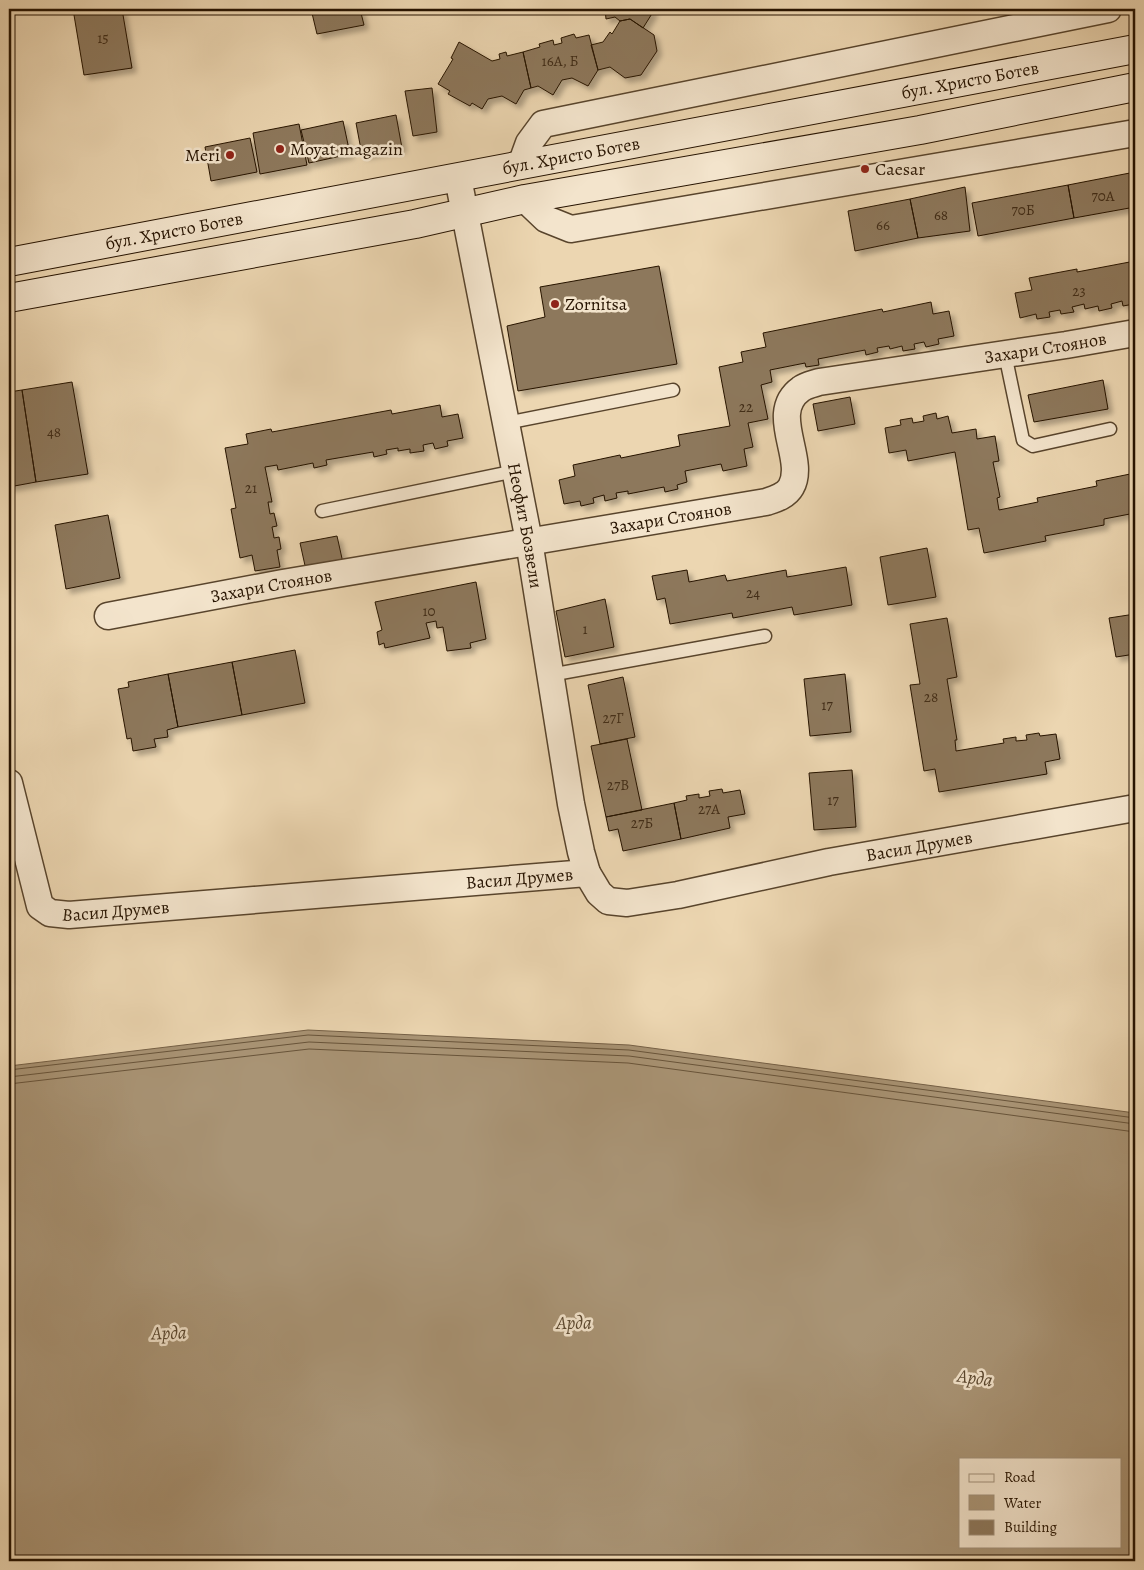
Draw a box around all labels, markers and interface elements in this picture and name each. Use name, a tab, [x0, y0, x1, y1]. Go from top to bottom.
house number: 15	[97, 28, 109, 48]
house number: 16А, Б	[542, 51, 578, 71]
street label: бул. Христо Ботев	[899, 55, 1041, 105]
street label: бул. Христо Ботев	[500, 131, 642, 180]
place label: Moyat magazin	[290, 137, 403, 161]
place label: Meri	[185, 143, 220, 167]
marker: Moyat magazin	[274, 143, 286, 155]
marker: Meri	[224, 149, 236, 161]
place label: Caesar	[875, 157, 925, 181]
marker: Caesar	[859, 163, 871, 175]
house number: 70А	[1091, 186, 1115, 206]
house number: 70Б	[1011, 200, 1035, 220]
house number: 68	[934, 205, 948, 225]
street label: бул. Христо Ботев	[103, 206, 245, 256]
house number: 66	[876, 215, 890, 235]
house number: 23	[1072, 281, 1086, 301]
place label: Zornitsa	[565, 292, 628, 316]
marker: Zornitsa	[549, 298, 561, 310]
street label: Захари Стоянов	[983, 326, 1108, 369]
house number: 22	[739, 397, 753, 417]
house number: 48	[47, 422, 61, 442]
street label: Неофит Бозвели	[502, 461, 548, 590]
house number: 21	[245, 478, 257, 498]
street label: Захари Стоянов	[608, 496, 733, 540]
street label: Захари Стоянов	[208, 563, 334, 608]
house number: 24	[746, 583, 760, 603]
house number: 10	[422, 601, 436, 621]
house number: 1	[582, 619, 588, 639]
house number: 28	[924, 687, 938, 707]
house number: 17	[821, 695, 833, 715]
house number: 27Г	[603, 708, 624, 728]
house number: 27В	[607, 775, 629, 795]
house number: 17	[827, 790, 839, 810]
house number: 27А	[698, 799, 720, 819]
house number: 27Б	[631, 813, 653, 833]
street label: Васил Друмев	[864, 825, 974, 867]
street label: Васил Друмев	[465, 862, 574, 895]
street label: Васил Друмев	[61, 895, 170, 927]
water label: Арда	[555, 1310, 592, 1336]
water label: Арда	[150, 1319, 187, 1347]
water label: Арда	[955, 1363, 995, 1393]
legend	[959, 1458, 1122, 1548]
text: Road	[1004, 1467, 1036, 1487]
text: Water	[1003, 1493, 1041, 1513]
text: Building	[1004, 1517, 1057, 1537]

